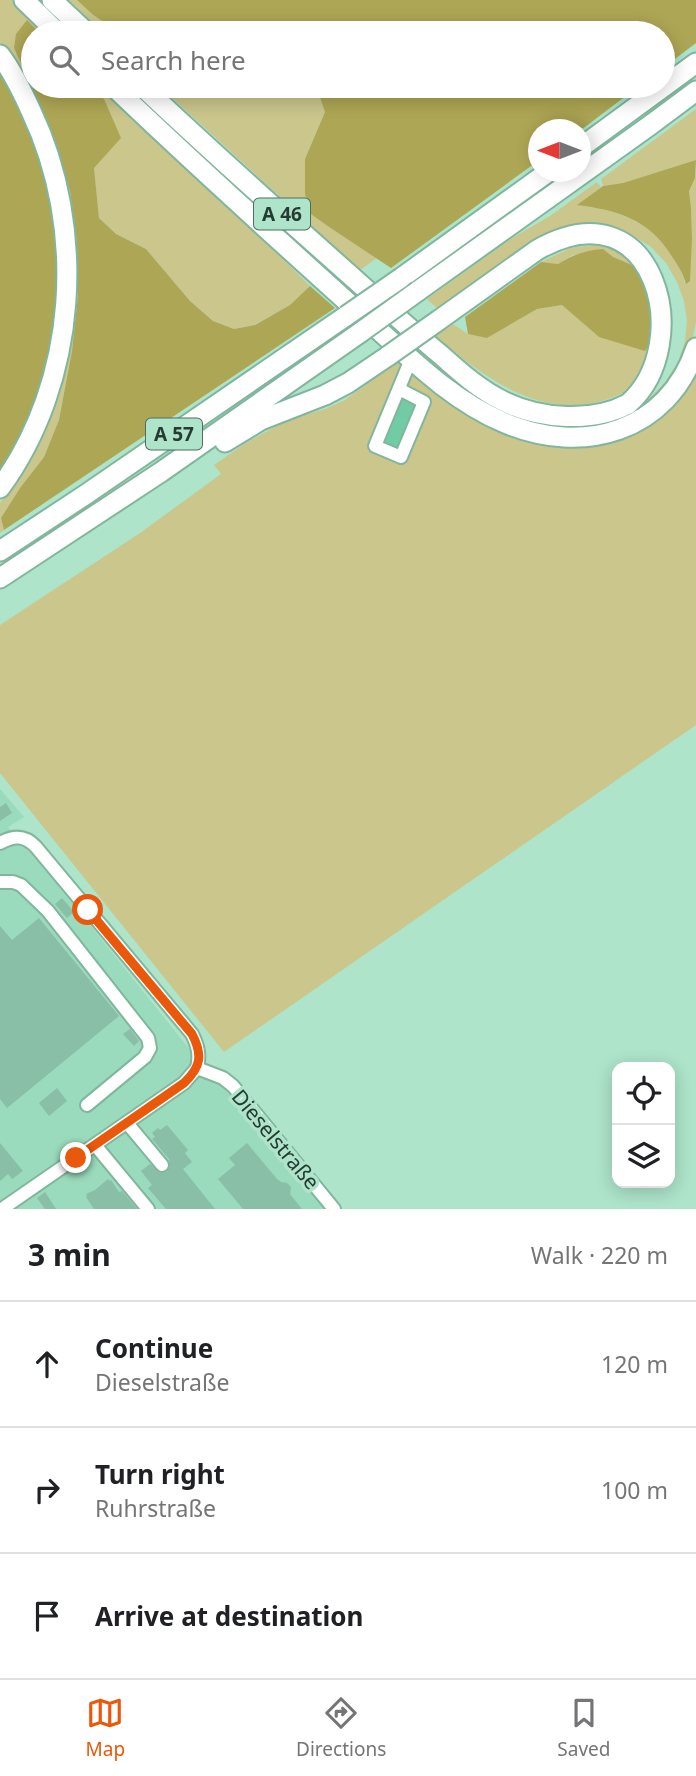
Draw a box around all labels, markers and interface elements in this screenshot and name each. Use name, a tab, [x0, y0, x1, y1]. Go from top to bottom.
search box	[21, 21, 675, 98]
icon: search	[45, 41, 83, 79]
text: Search here	[101, 42, 246, 78]
north arrow	[528, 119, 591, 182]
road number: A 46	[254, 198, 310, 230]
road number: A 57	[146, 418, 202, 449]
route start	[72, 894, 103, 925]
map controls	[612, 1062, 675, 1188]
button: locate	[612, 1062, 675, 1125]
street label: Dieselstraße	[226, 1083, 326, 1195]
button: layers	[612, 1125, 675, 1188]
route end	[60, 1142, 91, 1173]
text: 3 min	[28, 1234, 111, 1275]
text: Walk · 220 m	[531, 1239, 668, 1271]
text: Continue	[95, 1330, 213, 1366]
icon: ahead	[28, 1345, 66, 1383]
text: 120 m	[601, 1348, 668, 1380]
text: Dieselstraße	[95, 1366, 229, 1398]
text: Turn right	[95, 1456, 225, 1492]
icon: right	[28, 1471, 66, 1509]
text: 100 m	[601, 1474, 668, 1506]
text: Ruhrstraße	[95, 1492, 216, 1524]
icon: arrive	[28, 1597, 66, 1635]
text: Arrive at destination	[95, 1598, 364, 1634]
tab: Map	[86, 1694, 125, 1762]
tab: Directions	[296, 1694, 386, 1762]
tab: Saved	[557, 1694, 610, 1762]

